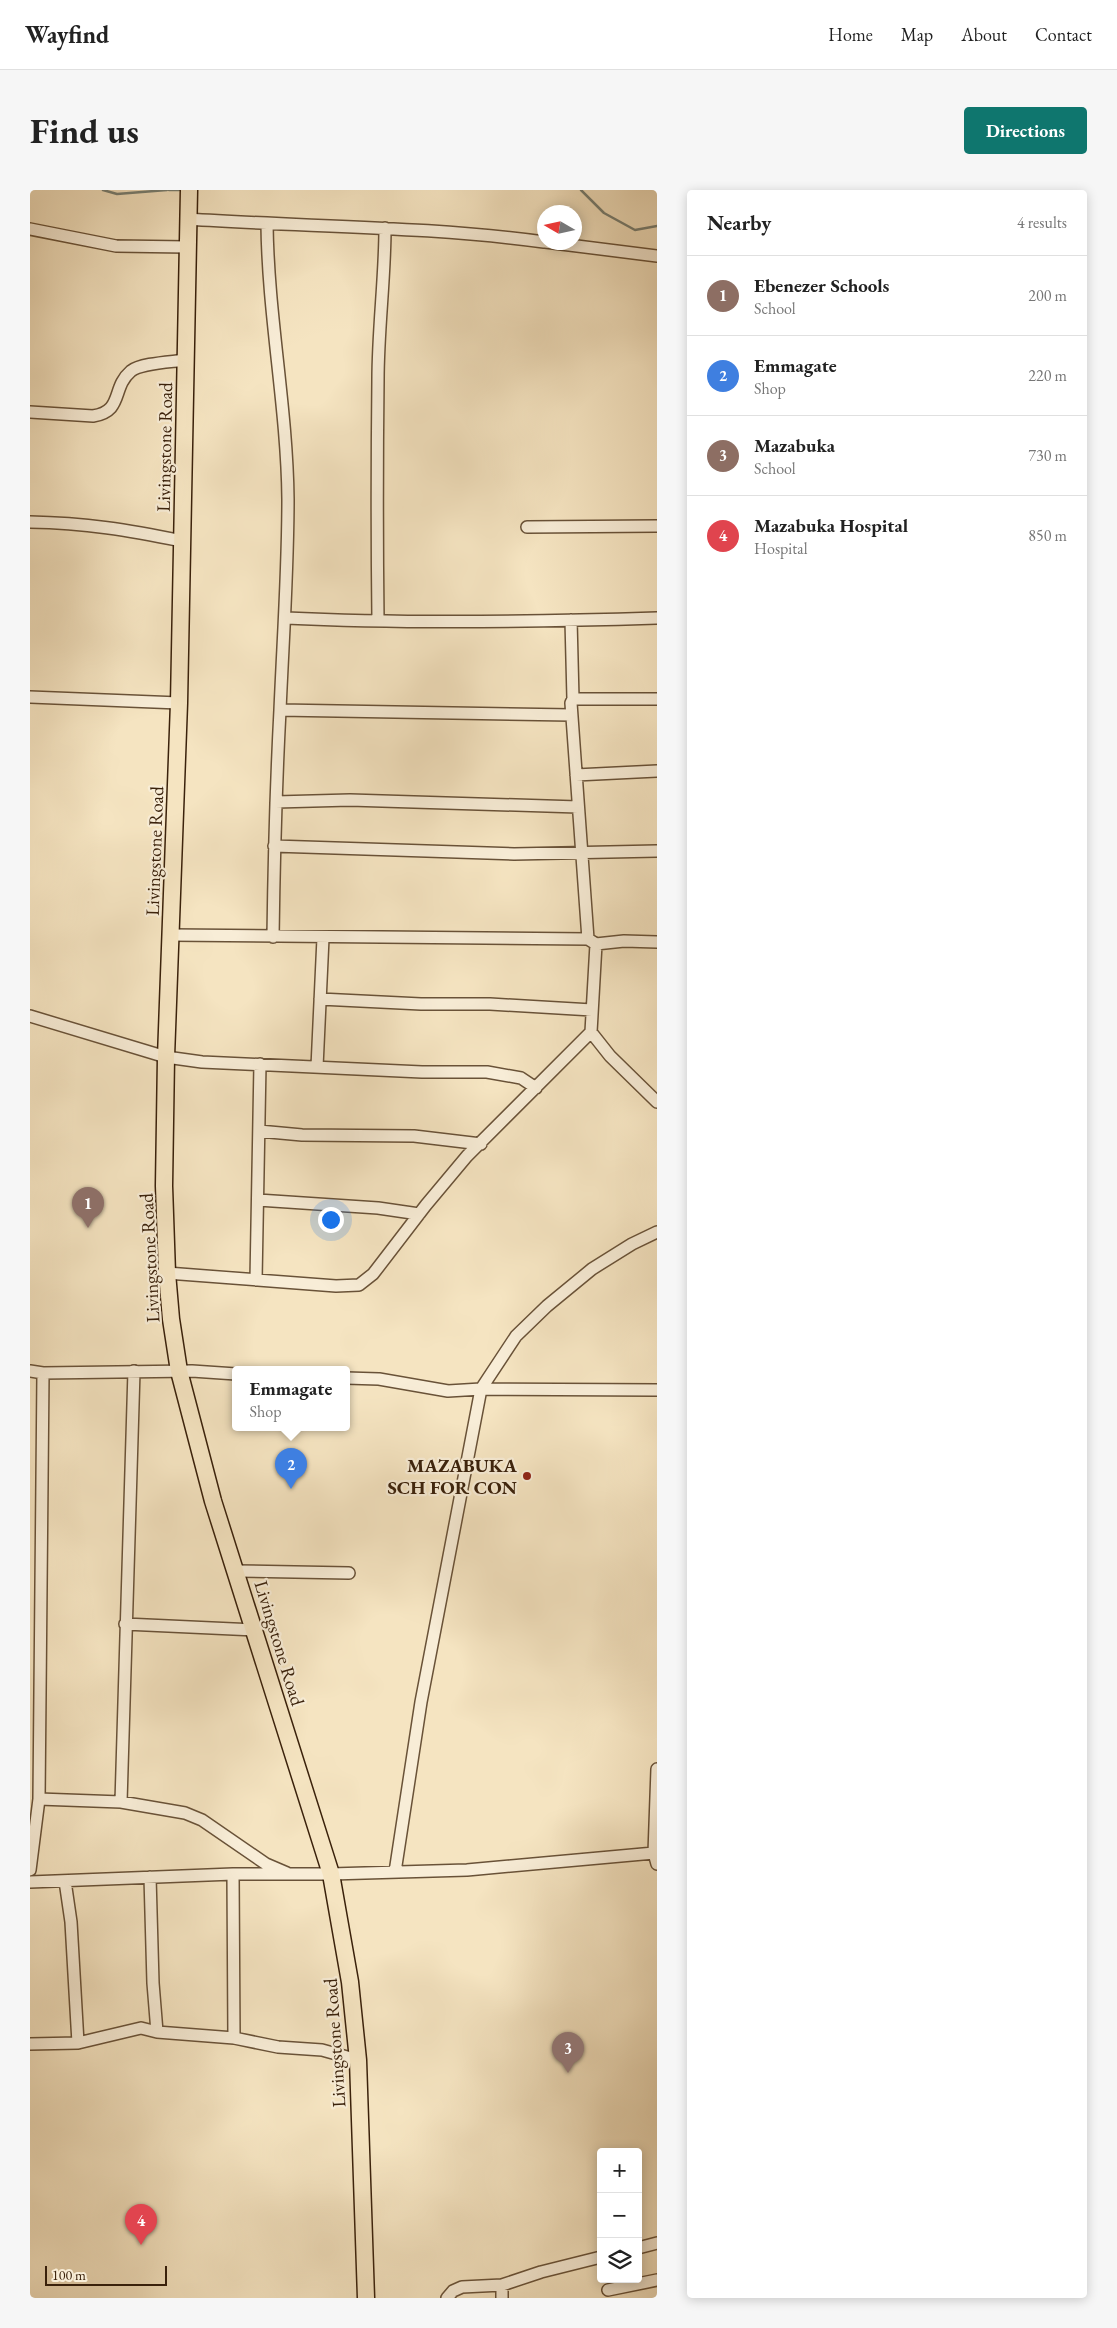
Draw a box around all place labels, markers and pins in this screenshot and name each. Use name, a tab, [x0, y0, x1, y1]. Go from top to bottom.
pin: 1	[72, 1187, 104, 1228]
pin: 2	[275, 1448, 307, 1489]
place label: MAZABUKA SCH FOR CON	[387, 1453, 518, 1500]
marker: MAZABUKA SCH FOR CON	[521, 1470, 533, 1482]
pin: 3	[552, 2032, 584, 2073]
pin: 4	[125, 2204, 157, 2245]

